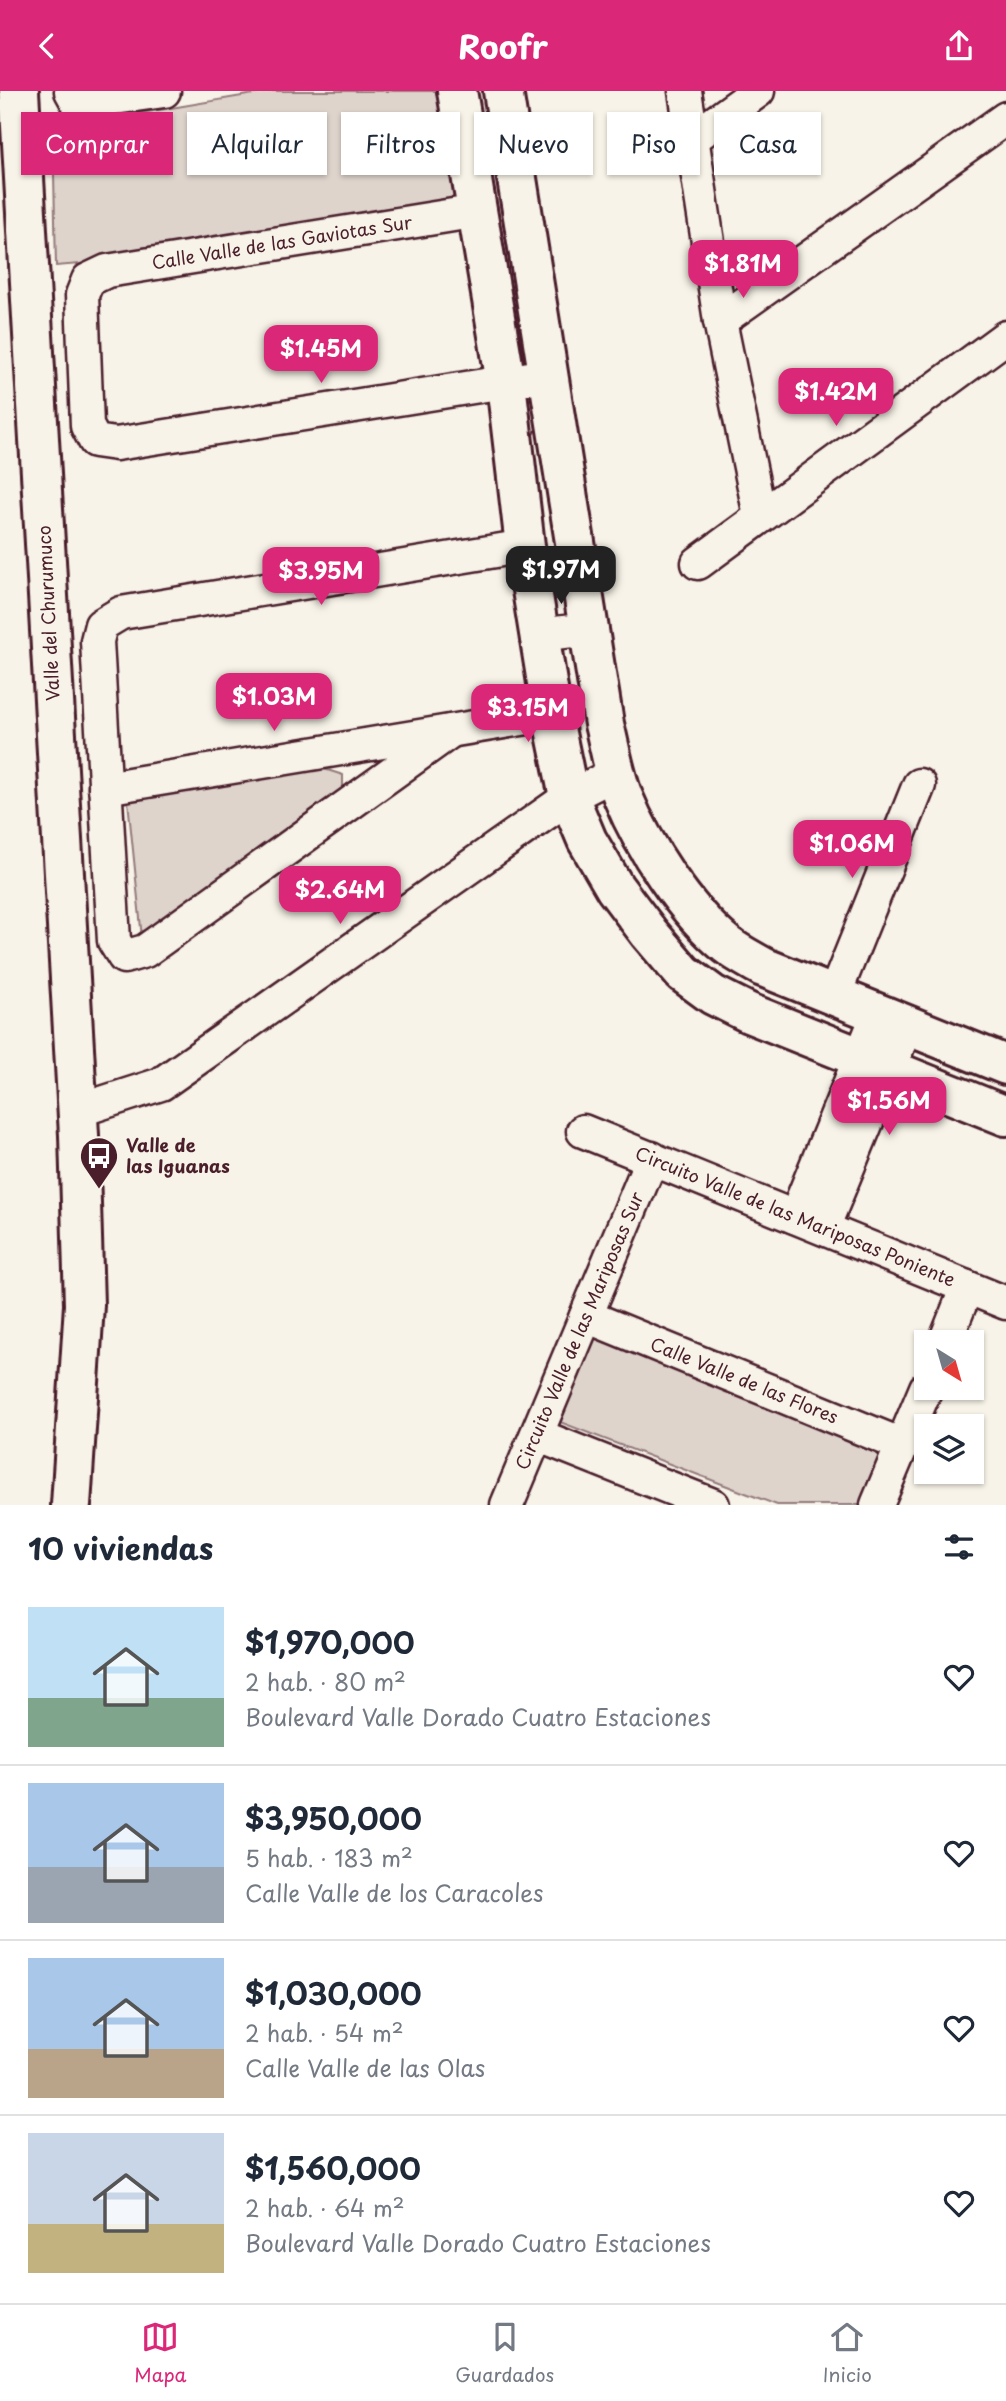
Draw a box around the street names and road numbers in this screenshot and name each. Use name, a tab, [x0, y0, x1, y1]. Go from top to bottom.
street label: Calle Valle de las Gaviotas Sur	[150, 208, 414, 275]
street label: Valle del Churumuco	[29, 525, 66, 701]
street label: Circuito Valle de las Mariposas Poniente	[631, 1139, 960, 1292]
street label: Circuito Valle de las Mariposas Sur	[508, 1187, 650, 1474]
street label: Calle Valle de las Flores	[647, 1330, 842, 1430]

